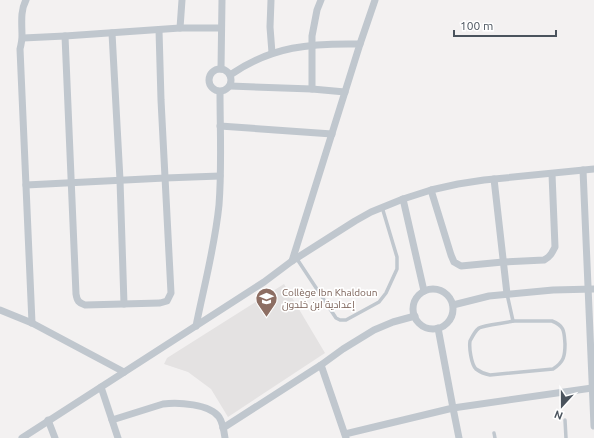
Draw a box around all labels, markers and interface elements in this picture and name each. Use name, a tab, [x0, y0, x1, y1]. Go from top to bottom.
scale bar	[454, 12, 556, 38]
text: 100 m	[460, 19, 493, 32]
school or university icon: Collège Ibn Khaldoun إعدادية ابن خلدون	[254, 285, 280, 318]
place label: Collège Ibn Khaldoun إعدادية ابن خلدون	[282, 287, 377, 311]
north arrow	[542, 386, 582, 426]
text: N	[552, 408, 564, 422]

